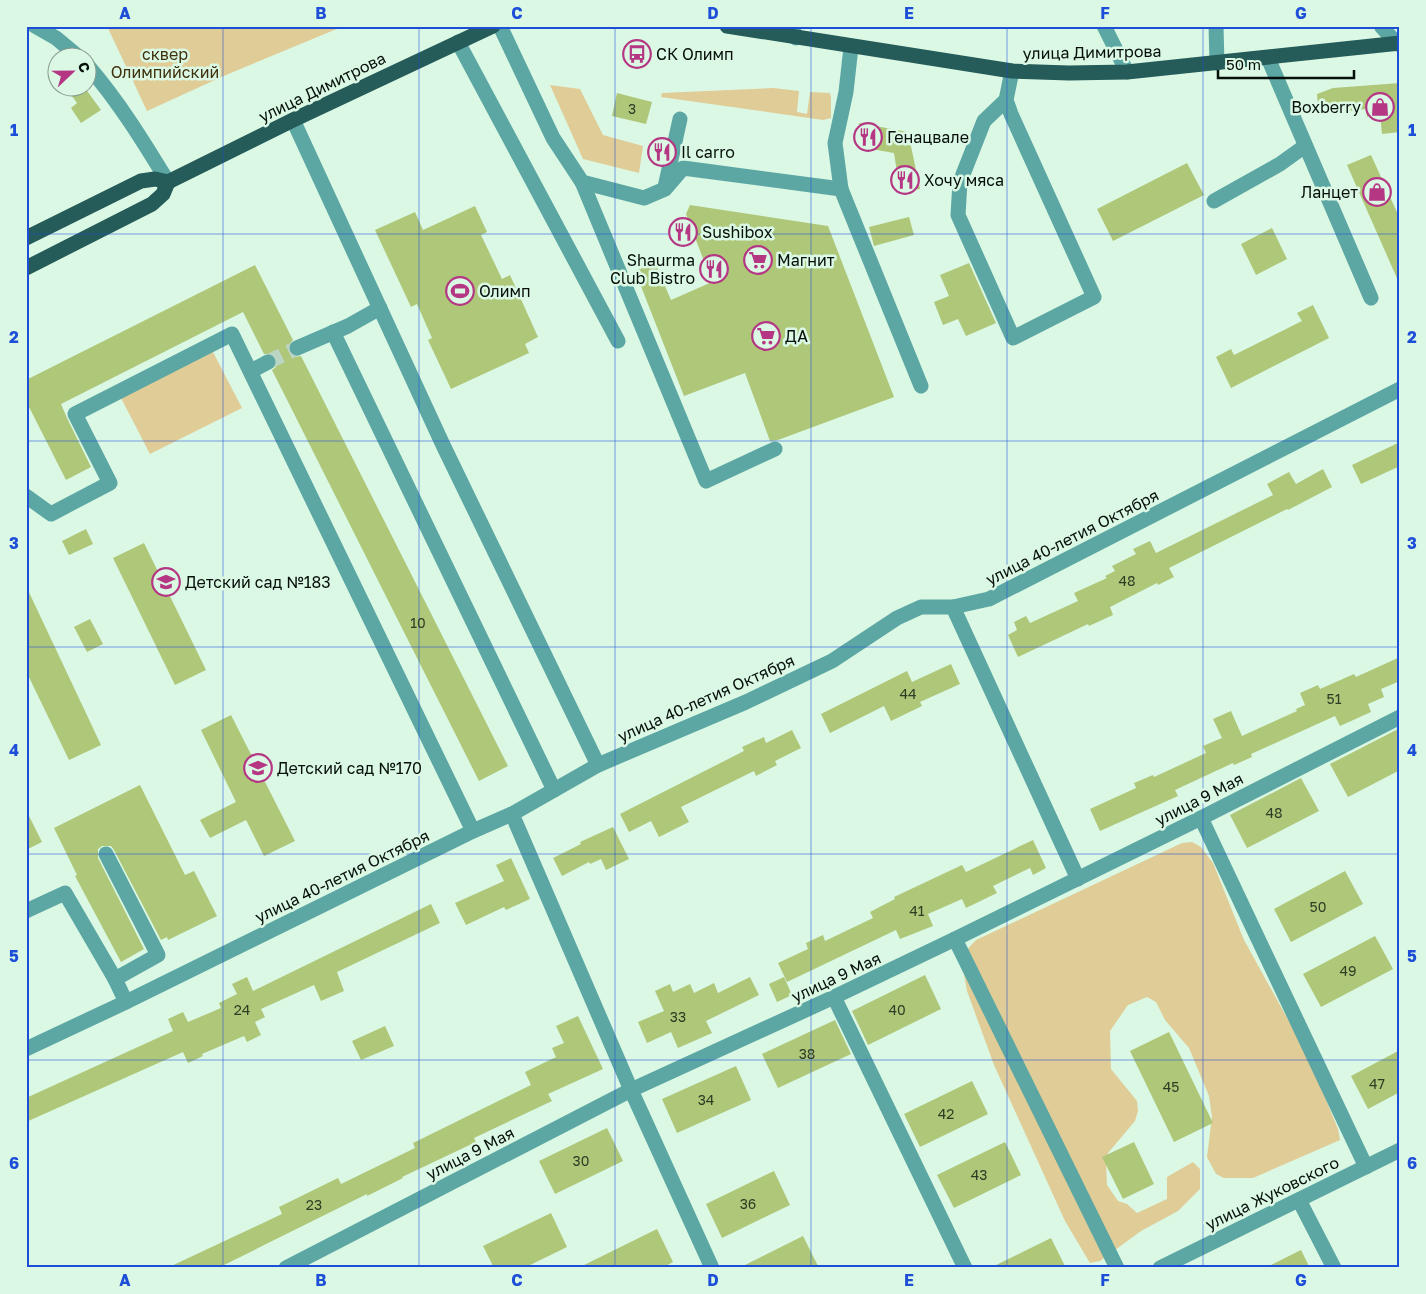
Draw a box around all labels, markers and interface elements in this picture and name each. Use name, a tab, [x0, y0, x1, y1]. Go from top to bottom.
text: A	[119, 3, 131, 23]
text: B	[315, 3, 327, 23]
text: C	[511, 3, 523, 23]
text: D	[707, 3, 719, 23]
text: E	[904, 3, 914, 23]
text: F	[1100, 3, 1110, 23]
text: G	[1295, 3, 1307, 23]
bus stop icon: СК Олимп	[622, 39, 652, 69]
street label: улица Димитрова	[1022, 41, 1162, 63]
park label: сквер Олимпийский	[111, 44, 219, 82]
place label: СК Олимп	[656, 44, 734, 64]
north arrow	[48, 48, 98, 98]
street label: улица Димитрова	[255, 48, 389, 126]
scale bar	[1218, 48, 1355, 80]
text: 50 m	[1226, 55, 1261, 73]
text: С	[75, 59, 94, 75]
shop icon: Boxberry	[1365, 92, 1395, 122]
place label: Boxberry	[1291, 97, 1361, 117]
house number: 3	[628, 100, 636, 117]
text: 1	[10, 120, 18, 140]
text: 1	[1408, 120, 1416, 140]
restaurant icon: Генацвале	[853, 122, 883, 152]
place label: Генацвале	[887, 127, 969, 147]
restaurant icon: Il carro	[647, 137, 677, 167]
place label: Il carro	[681, 142, 735, 162]
restaurant icon: Хочу мяса	[890, 165, 920, 195]
place label: Хочу мяса	[924, 170, 1004, 190]
shop icon: Ланцет	[1362, 177, 1392, 207]
place label: Ланцет	[1301, 182, 1358, 202]
restaurant icon: Sushibox	[668, 217, 698, 247]
place label: Sushibox	[702, 222, 773, 242]
supermarket icon: Магнит	[743, 245, 773, 275]
place label: Shaurma Club Bistro	[610, 250, 695, 288]
place label: Магнит	[777, 250, 835, 270]
restaurant icon: Shaurma Club Bistro	[699, 254, 729, 284]
sports icon: Олимп	[445, 276, 475, 306]
place label: Олимп	[479, 281, 531, 301]
supermarket icon: ДА	[751, 321, 781, 351]
place label: ДА	[785, 326, 808, 346]
text: 2	[9, 327, 19, 347]
text: 2	[1407, 327, 1417, 347]
street label: улица 40-летия Октября	[982, 485, 1162, 589]
text: 3	[9, 533, 19, 553]
text: 3	[1407, 533, 1417, 553]
school or university icon: Детский сад №183	[151, 567, 181, 597]
place label: Детский сад №183	[185, 572, 331, 592]
house number: 48	[1118, 572, 1136, 589]
house number: 10	[410, 614, 426, 631]
street label: улица 40-летия Октября	[614, 650, 798, 746]
house number: 44	[899, 685, 917, 702]
house number: 51	[1327, 690, 1342, 707]
text: 4	[9, 740, 19, 760]
text: 4	[1407, 740, 1417, 760]
school or university icon: Детский сад №170	[243, 753, 273, 783]
place label: Детский сад №170	[277, 758, 422, 778]
street label: улица 9 Мая	[1151, 768, 1247, 830]
house number: 48	[1265, 804, 1283, 821]
street label: улица 40-летия Октября	[252, 825, 432, 927]
house number: 50	[1310, 898, 1326, 915]
house number: 41	[909, 902, 925, 919]
text: 5	[9, 946, 19, 966]
text: 5	[1407, 946, 1417, 966]
street label: улица 9 Мая	[788, 948, 884, 1006]
house number: 49	[1339, 962, 1357, 979]
house number: 24	[234, 1001, 250, 1018]
house number: 40	[888, 1001, 906, 1018]
house number: 33	[670, 1008, 686, 1025]
house number: 38	[799, 1045, 815, 1062]
house number: 47	[1369, 1075, 1385, 1092]
house number: 45	[1163, 1078, 1179, 1095]
house number: 34	[698, 1091, 714, 1108]
house number: 42	[938, 1105, 954, 1122]
street label: улица 9 Мая	[422, 1122, 518, 1184]
house number: 30	[573, 1152, 589, 1169]
street label: улица Жуковского	[1202, 1152, 1342, 1234]
text: 6	[9, 1153, 19, 1173]
text: 6	[1407, 1153, 1417, 1173]
house number: 43	[971, 1166, 987, 1183]
house number: 36	[740, 1195, 756, 1212]
house number: 23	[306, 1196, 322, 1213]
text: A	[119, 1270, 131, 1290]
text: B	[315, 1270, 327, 1290]
text: C	[511, 1270, 523, 1290]
text: D	[707, 1270, 719, 1290]
text: E	[904, 1270, 914, 1290]
text: F	[1100, 1270, 1110, 1290]
text: G	[1295, 1270, 1307, 1290]

